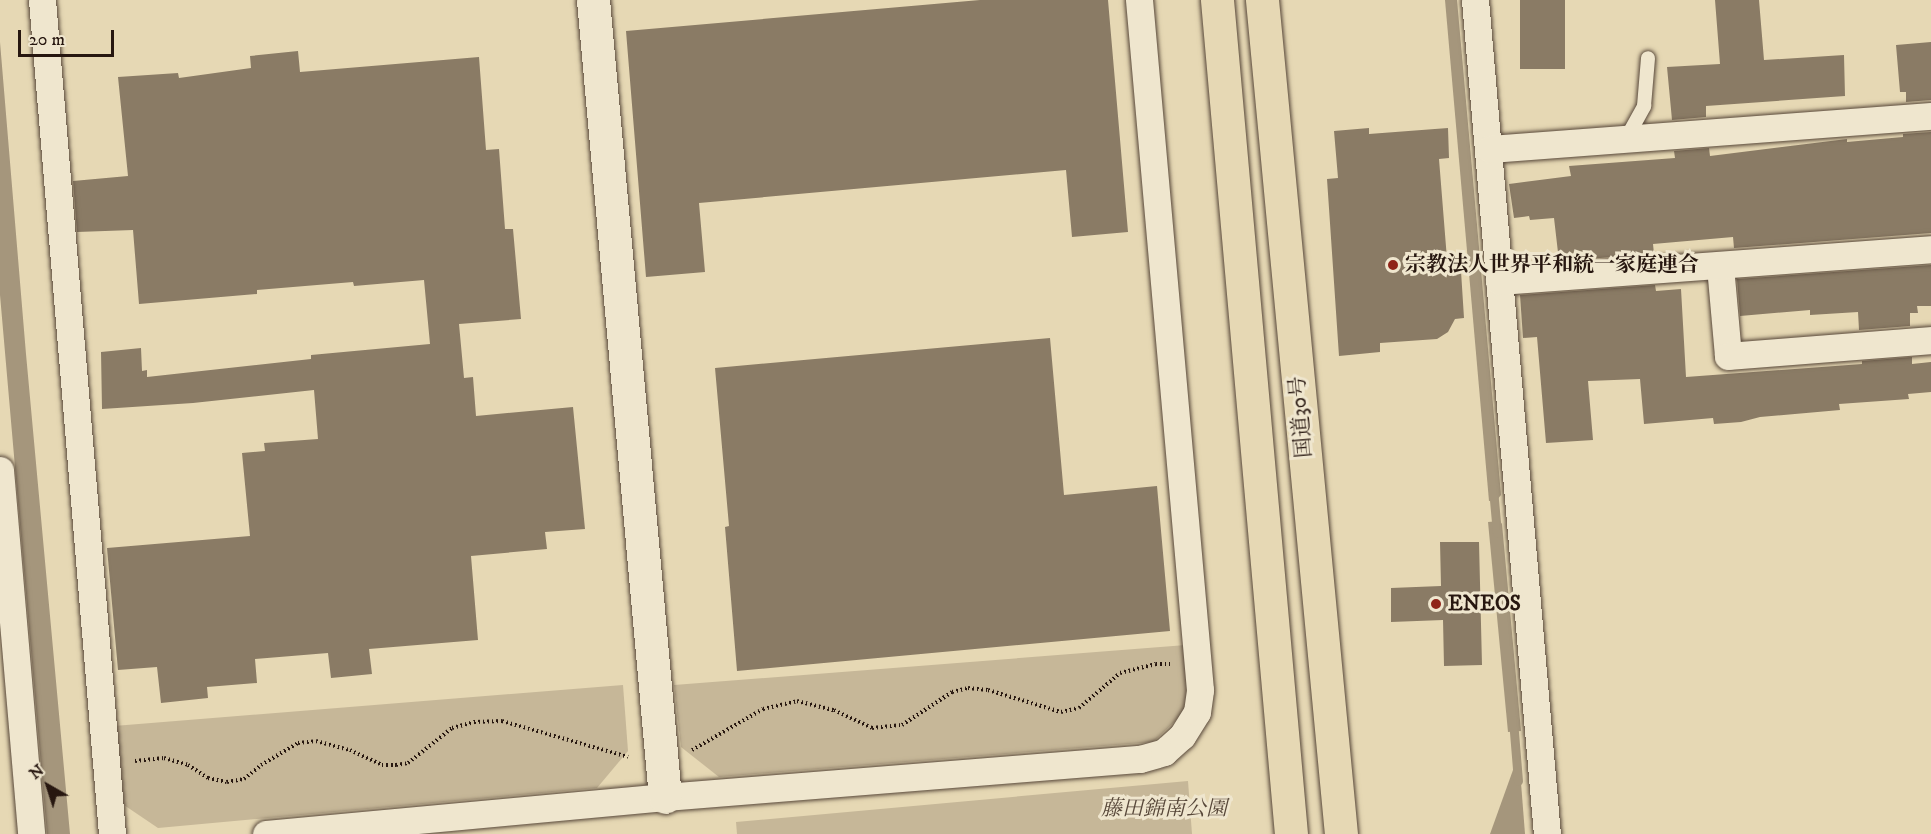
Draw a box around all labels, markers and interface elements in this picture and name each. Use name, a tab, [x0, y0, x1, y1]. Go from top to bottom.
scale bar	[21, 18, 117, 56]
text: 20 m	[29, 29, 65, 51]
place label: 宗教法人世界平和統一家庭連合	[1405, 252, 1699, 278]
marker: 宗教法人世界平和統一家庭連合	[1386, 258, 1400, 272]
street label: 国道30号	[1285, 375, 1317, 459]
place label: ENEOS	[1448, 591, 1521, 617]
marker: ENEOS	[1429, 597, 1443, 611]
north arrow	[18, 756, 78, 816]
text: N	[25, 760, 48, 784]
park label: 藤田錦南公園	[1101, 796, 1227, 822]

